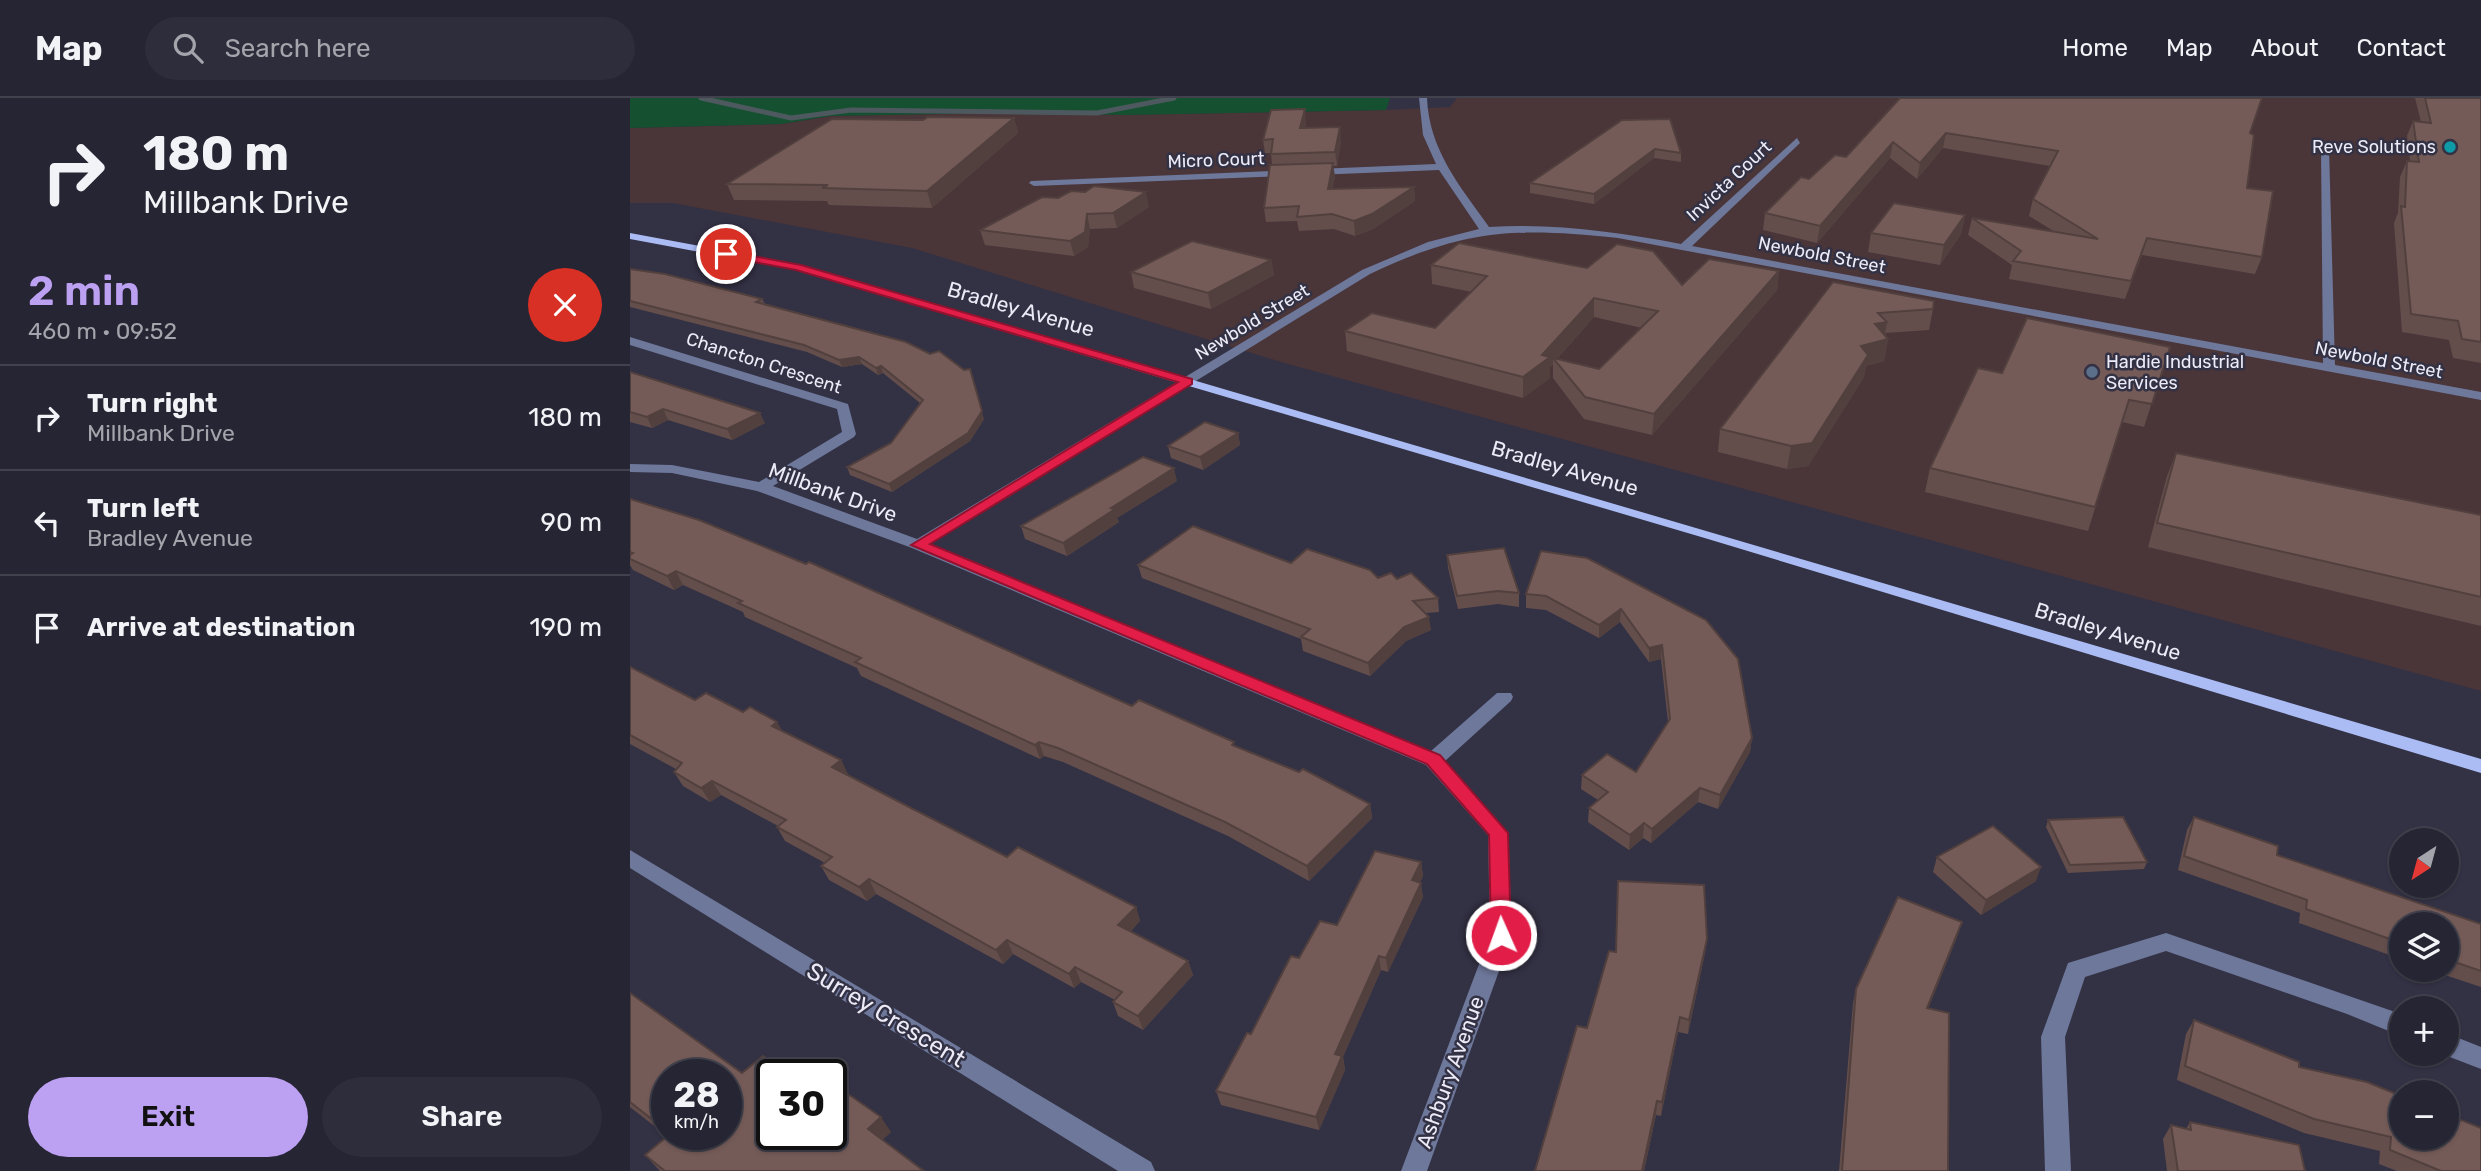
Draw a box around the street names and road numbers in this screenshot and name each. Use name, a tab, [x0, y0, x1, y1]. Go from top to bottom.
street label: Invicta Court	[1682, 136, 1776, 226]
street label: Micro Court	[1167, 147, 1265, 173]
street label: Newbold Street	[1756, 232, 1888, 278]
street label: Bradley Avenue	[945, 276, 1097, 342]
street label: Newbold Street	[1191, 279, 1313, 365]
street label: Chancton Crescent	[683, 327, 845, 399]
street label: Newbold Street	[2313, 337, 2445, 383]
street label: Bradley Avenue	[1489, 435, 1641, 501]
street label: Millbank Drive	[765, 457, 901, 527]
street label: Bradley Avenue	[2032, 597, 2184, 665]
street label: Surrey Crescent	[802, 957, 970, 1073]
street label: Ashbury Avenue	[1411, 993, 1489, 1151]

